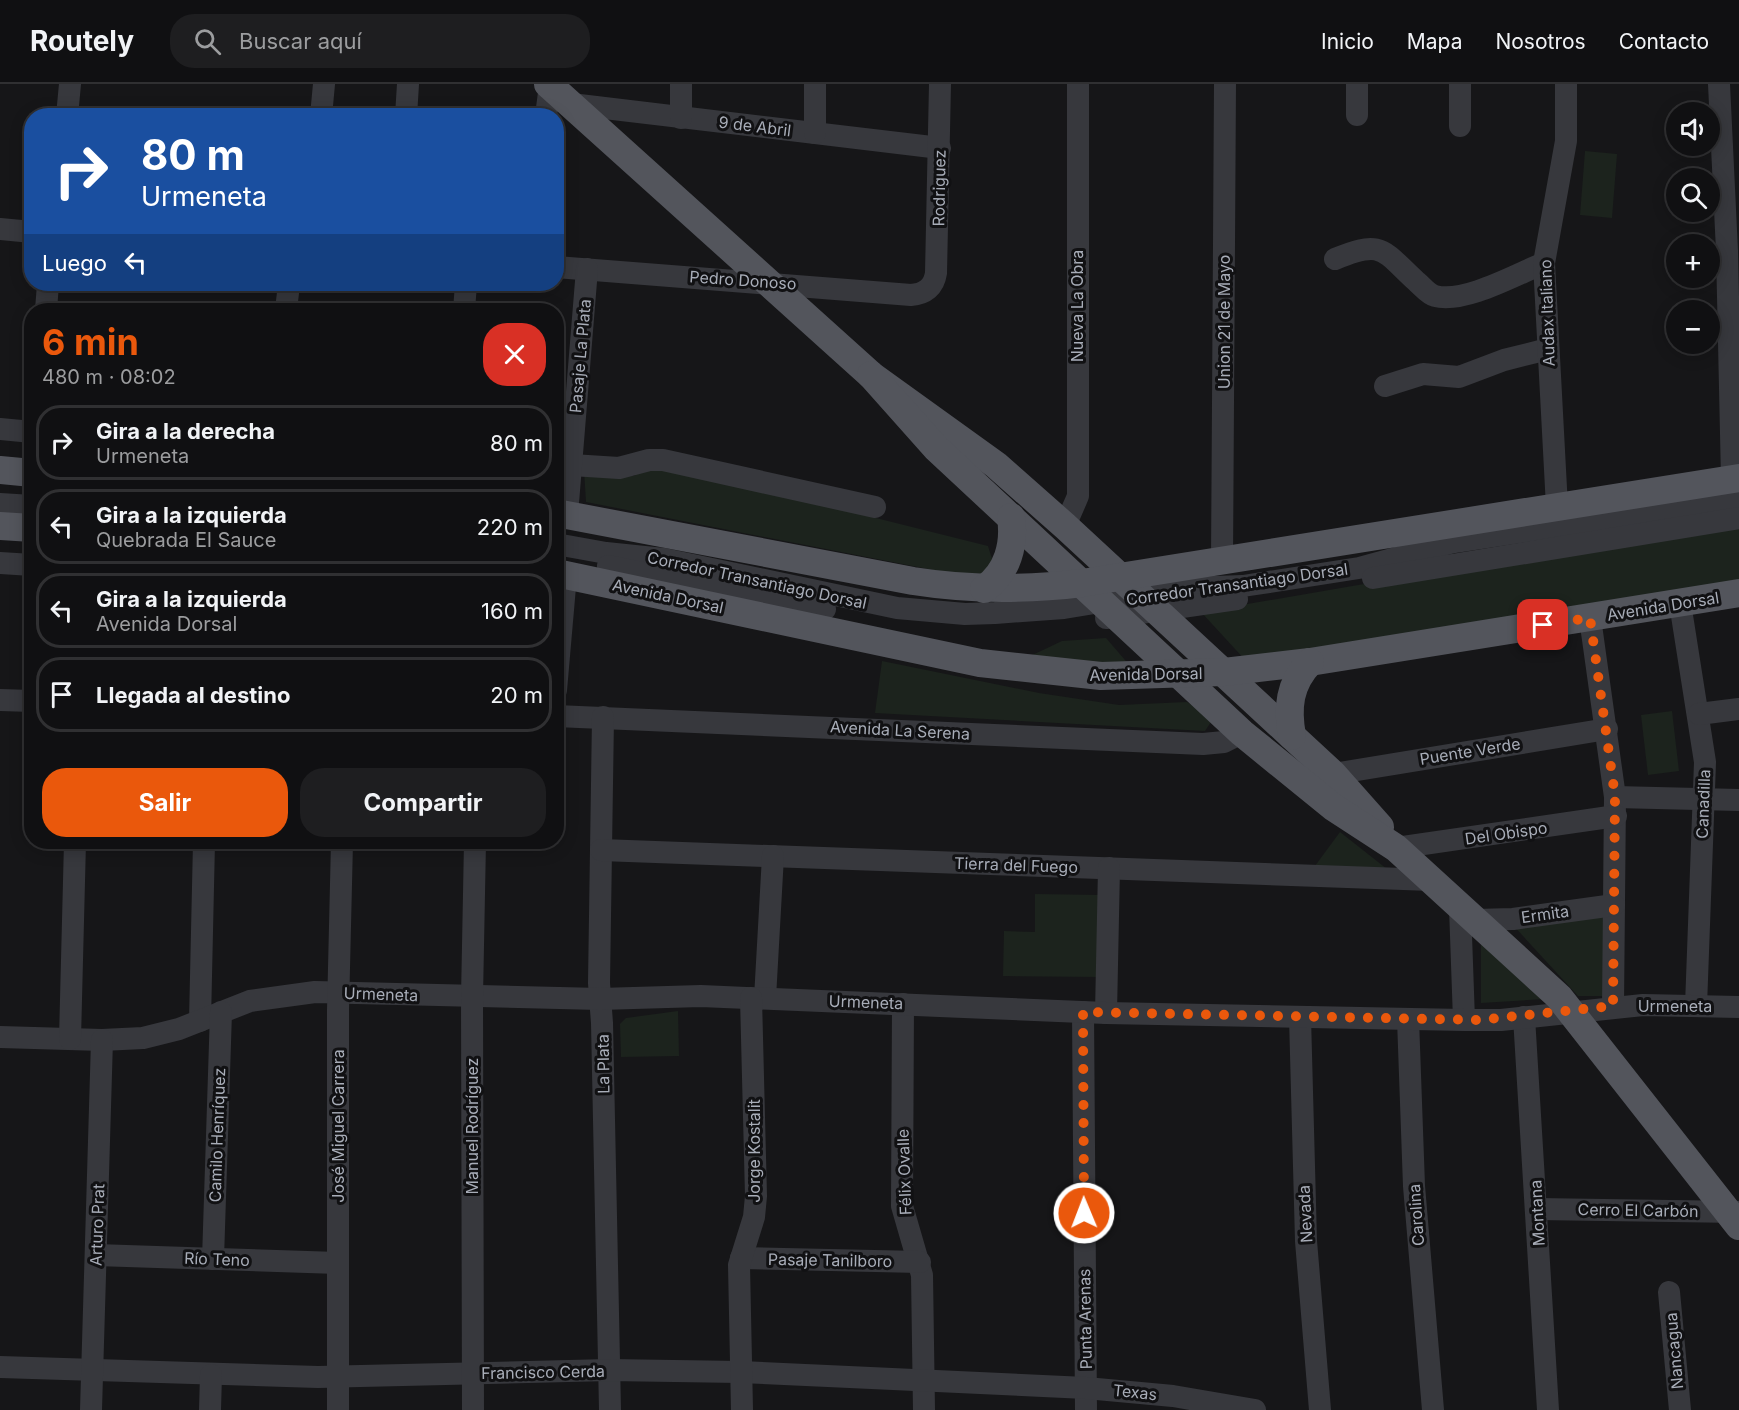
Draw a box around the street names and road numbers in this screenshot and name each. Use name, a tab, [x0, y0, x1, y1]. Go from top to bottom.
street label: 9 de Abril	[718, 112, 792, 140]
street label: Rodriguez	[928, 149, 950, 227]
street label: Nueva La Obra	[1067, 250, 1087, 362]
street label: Union 21 de Mayo	[1214, 255, 1234, 389]
street label: Audax Italiano	[1535, 259, 1559, 367]
street label: Pedro Donoso	[689, 266, 797, 294]
street label: Pasaje La Plata	[565, 298, 595, 414]
street label: Corredor Transantiago Dorsal	[645, 547, 869, 613]
street label: Corredor Transantiago Dorsal	[1125, 559, 1349, 609]
street label: Avenida Dorsal	[611, 574, 725, 618]
street label: Avenida Dorsal	[1606, 587, 1720, 625]
street label: Avenida Dorsal	[1089, 663, 1203, 685]
street label: Avenida La Serena	[829, 716, 971, 744]
street label: Puente Verde	[1418, 733, 1522, 769]
street label: Canadilla	[1692, 769, 1714, 839]
street label: Del Obispo	[1464, 817, 1548, 849]
street label: Tierra del Fuego	[954, 853, 1078, 877]
street label: Ermita	[1520, 901, 1570, 927]
street label: Urmeneta	[343, 983, 419, 1005]
street label: Urmeneta	[828, 991, 904, 1013]
street label: Urmeneta	[1638, 996, 1712, 1016]
street label: La Plata	[592, 1034, 614, 1094]
street label: José Miguel Carrera	[328, 1049, 348, 1203]
street label: Manuel Rodríguez	[462, 1058, 482, 1194]
street label: Camilo Henríquez	[205, 1067, 229, 1203]
street label: Jorge Kostalit	[744, 1099, 764, 1203]
street label: Félix Ovalle	[892, 1129, 916, 1215]
street label: Montana	[1525, 1179, 1549, 1247]
street label: Carolina	[1404, 1183, 1428, 1247]
street label: Arturo Prat	[86, 1184, 108, 1266]
street label: Nevada	[1294, 1185, 1316, 1243]
street label: Cerro El Carbón	[1577, 1199, 1699, 1221]
street label: Río Teno	[184, 1248, 250, 1270]
street label: Pasaje Tanilboro	[768, 1249, 892, 1271]
street label: Punta Arenas	[1074, 1268, 1096, 1370]
street label: Nancagua	[1661, 1312, 1687, 1390]
street label: Francisco Cerda	[481, 1361, 605, 1383]
street label: Texas	[1112, 1380, 1158, 1404]

